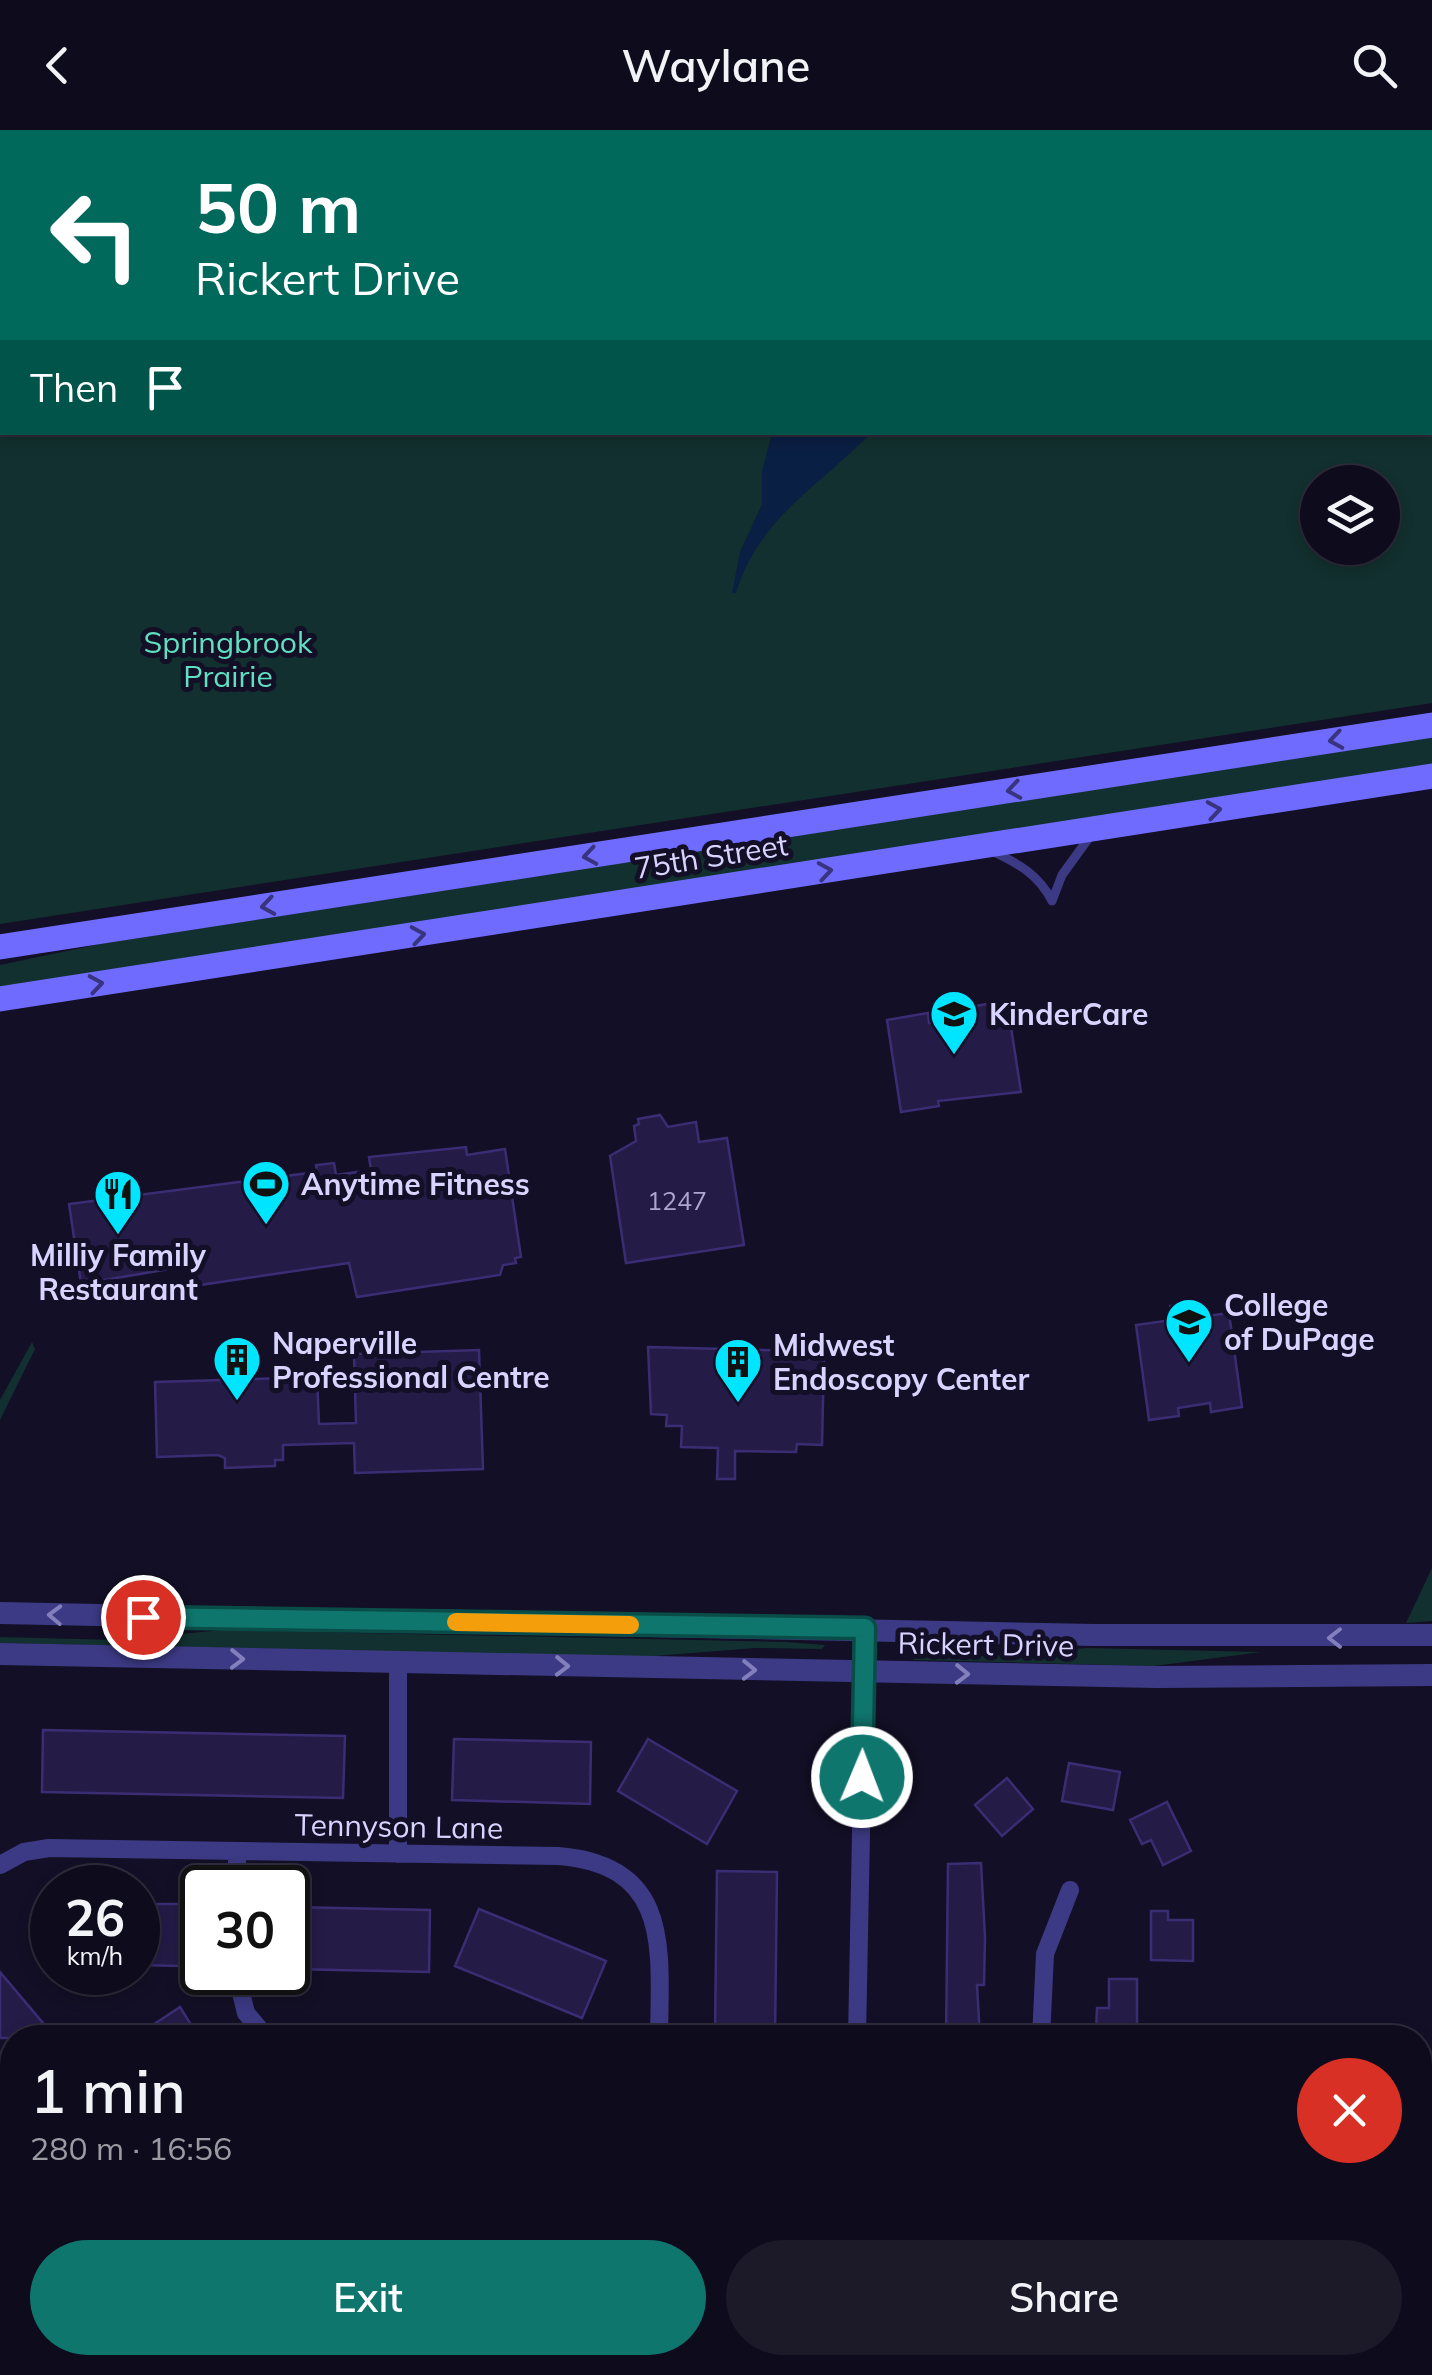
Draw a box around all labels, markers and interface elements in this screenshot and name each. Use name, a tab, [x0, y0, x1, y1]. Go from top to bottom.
text: Waylane	[622, 37, 810, 93]
icon: back	[30, 38, 85, 93]
icon: search	[1347, 38, 1402, 93]
text: 50 m	[195, 163, 361, 251]
icon: left	[30, 170, 160, 300]
text: Rickert Drive	[195, 250, 460, 306]
icon: arrive	[138, 360, 193, 415]
text: Then	[30, 364, 118, 412]
map controls	[1300, 465, 1400, 565]
button: layers	[1300, 465, 1400, 565]
park label: Springbrook Prairie	[144, 623, 313, 695]
one-way arrow	[1327, 729, 1344, 750]
one-way arrow	[1006, 779, 1023, 800]
one-way arrow	[1205, 800, 1222, 821]
street label: 75th Street	[632, 825, 790, 887]
one-way arrow	[581, 845, 598, 866]
one-way arrow	[816, 861, 833, 882]
one-way arrow	[260, 894, 277, 915]
one-way arrow	[409, 925, 426, 946]
one-way arrow	[88, 975, 105, 996]
school or university icon: KinderCare	[928, 988, 980, 1056]
place label: KinderCare	[989, 995, 1148, 1033]
sports icon: Anytime Fitness	[240, 1158, 292, 1226]
place label: Anytime Fitness	[301, 1165, 530, 1203]
restaurant icon: Milliy Family Restaurant	[92, 1168, 144, 1236]
house number: 1247	[647, 1185, 707, 1216]
place label: Milliy Family Restaurant	[30, 1236, 207, 1308]
place label: College of DuPage	[1224, 1286, 1375, 1358]
school or university icon: College of DuPage	[1163, 1296, 1215, 1364]
place label: Naperville Professional Centre	[272, 1324, 550, 1396]
place label: Midwest Endoscopy Center	[773, 1326, 1029, 1398]
building icon: Naperville Professional Centre	[211, 1334, 263, 1402]
building icon: Midwest Endoscopy Center	[712, 1336, 764, 1404]
pin	[101, 1575, 186, 1660]
icon: arrive	[116, 1590, 171, 1645]
one-way arrow	[46, 1604, 62, 1625]
street label: Rickert Drive	[897, 1623, 1075, 1665]
one-way arrow	[1326, 1627, 1342, 1649]
one-way arrow	[230, 1649, 246, 1670]
one-way arrow	[555, 1655, 571, 1676]
one-way arrow	[741, 1659, 757, 1680]
one-way arrow	[954, 1663, 970, 1685]
position arrow	[810, 1725, 914, 1829]
street label: Tennyson Lane	[294, 1805, 504, 1847]
speed limit sign: 30	[180, 1865, 310, 1995]
text: 26	[65, 1886, 125, 1949]
text: km/h	[67, 1940, 123, 1971]
text: 1 min	[30, 2053, 186, 2128]
button: close	[1297, 2058, 1402, 2163]
text: 280 m · 16:56	[30, 2128, 232, 2168]
button: Exit	[30, 2240, 706, 2355]
button: Share	[726, 2240, 1402, 2355]

